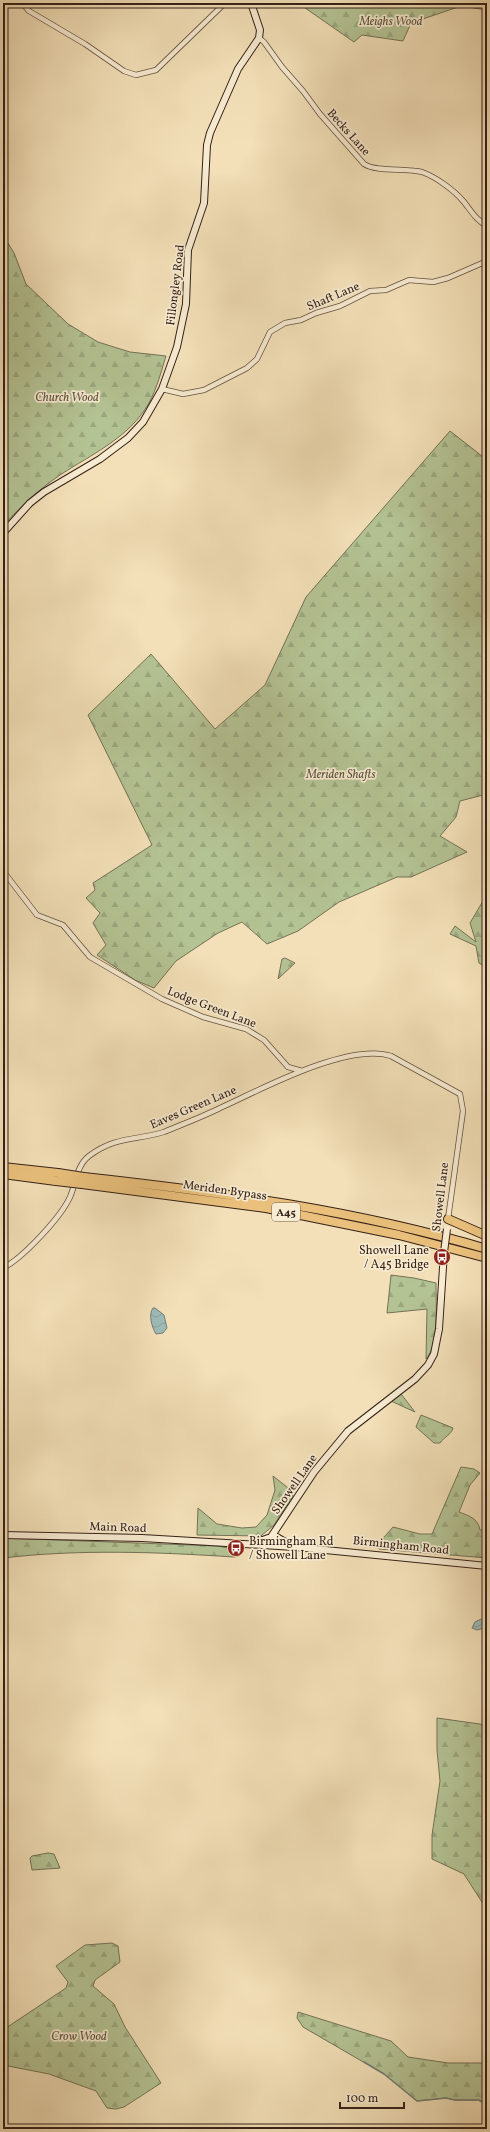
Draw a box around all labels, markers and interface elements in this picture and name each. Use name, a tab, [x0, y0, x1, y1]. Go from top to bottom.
park label: Meighs Wood	[358, 14, 423, 30]
street label: Becks Lane	[323, 106, 374, 160]
street label: Fillongley Road	[163, 243, 189, 327]
street label: Shaft Lane	[305, 279, 363, 315]
park label: Church Wood	[35, 390, 99, 406]
park label: Meriden Shafts	[305, 767, 376, 783]
street label: Lodge Green Lane	[165, 984, 259, 1032]
street label: Eaves Green Lane	[148, 1082, 239, 1133]
street label: Showell Lane	[429, 1161, 453, 1233]
street label: Meriden Bypass	[182, 1177, 268, 1205]
road number: A45	[272, 1203, 300, 1221]
place label: Showell Lane / A45 Bridge	[359, 1243, 429, 1273]
bus stop icon: Showell Lane / A45 Bridge	[432, 1247, 452, 1267]
street label: Showell Lane	[268, 1451, 322, 1518]
street label: Main Road	[89, 1519, 147, 1537]
street label: Birmingham Road	[352, 1533, 450, 1559]
place label: Birmingham Rd / Showell Lane	[249, 1534, 334, 1564]
bus stop icon: Birmingham Rd / Showell Lane	[226, 1538, 246, 1558]
park label: Crow Wood	[51, 2029, 107, 2045]
scale bar	[340, 2084, 404, 2110]
text: 100 m	[346, 2091, 379, 2107]

